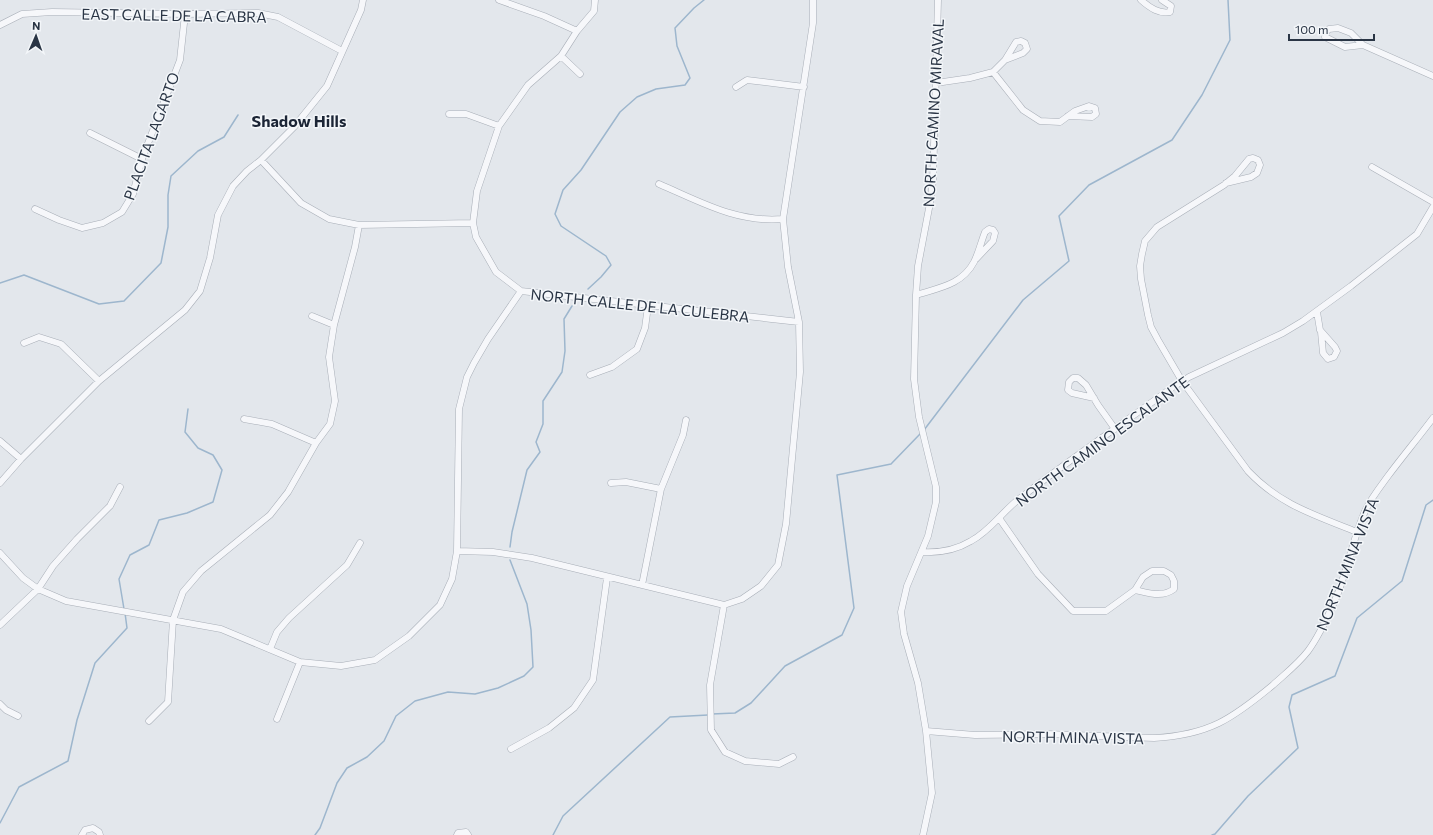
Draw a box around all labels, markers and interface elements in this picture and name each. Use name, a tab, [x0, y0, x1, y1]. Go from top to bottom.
street label: EAST CALLE DE LA CABRA	[81, 4, 267, 26]
north arrow	[16, 16, 56, 56]
scale bar	[1289, 16, 1374, 42]
street label: NORTH CAMINO MIRAVAL	[919, 18, 947, 208]
text: N	[32, 19, 41, 32]
text: 100 m	[1295, 22, 1329, 36]
street label: PLACITA LAGARTO	[119, 70, 183, 202]
district label: Shadow Hills	[252, 111, 346, 130]
street label: NORTH CALLE DE LA CULEBRA	[530, 285, 750, 325]
street label: NORTH CAMINO ESCALANTE	[1012, 372, 1192, 510]
street label: NORTH MINA VISTA	[1312, 495, 1382, 633]
street label: NORTH MINA VISTA	[1002, 727, 1144, 747]

